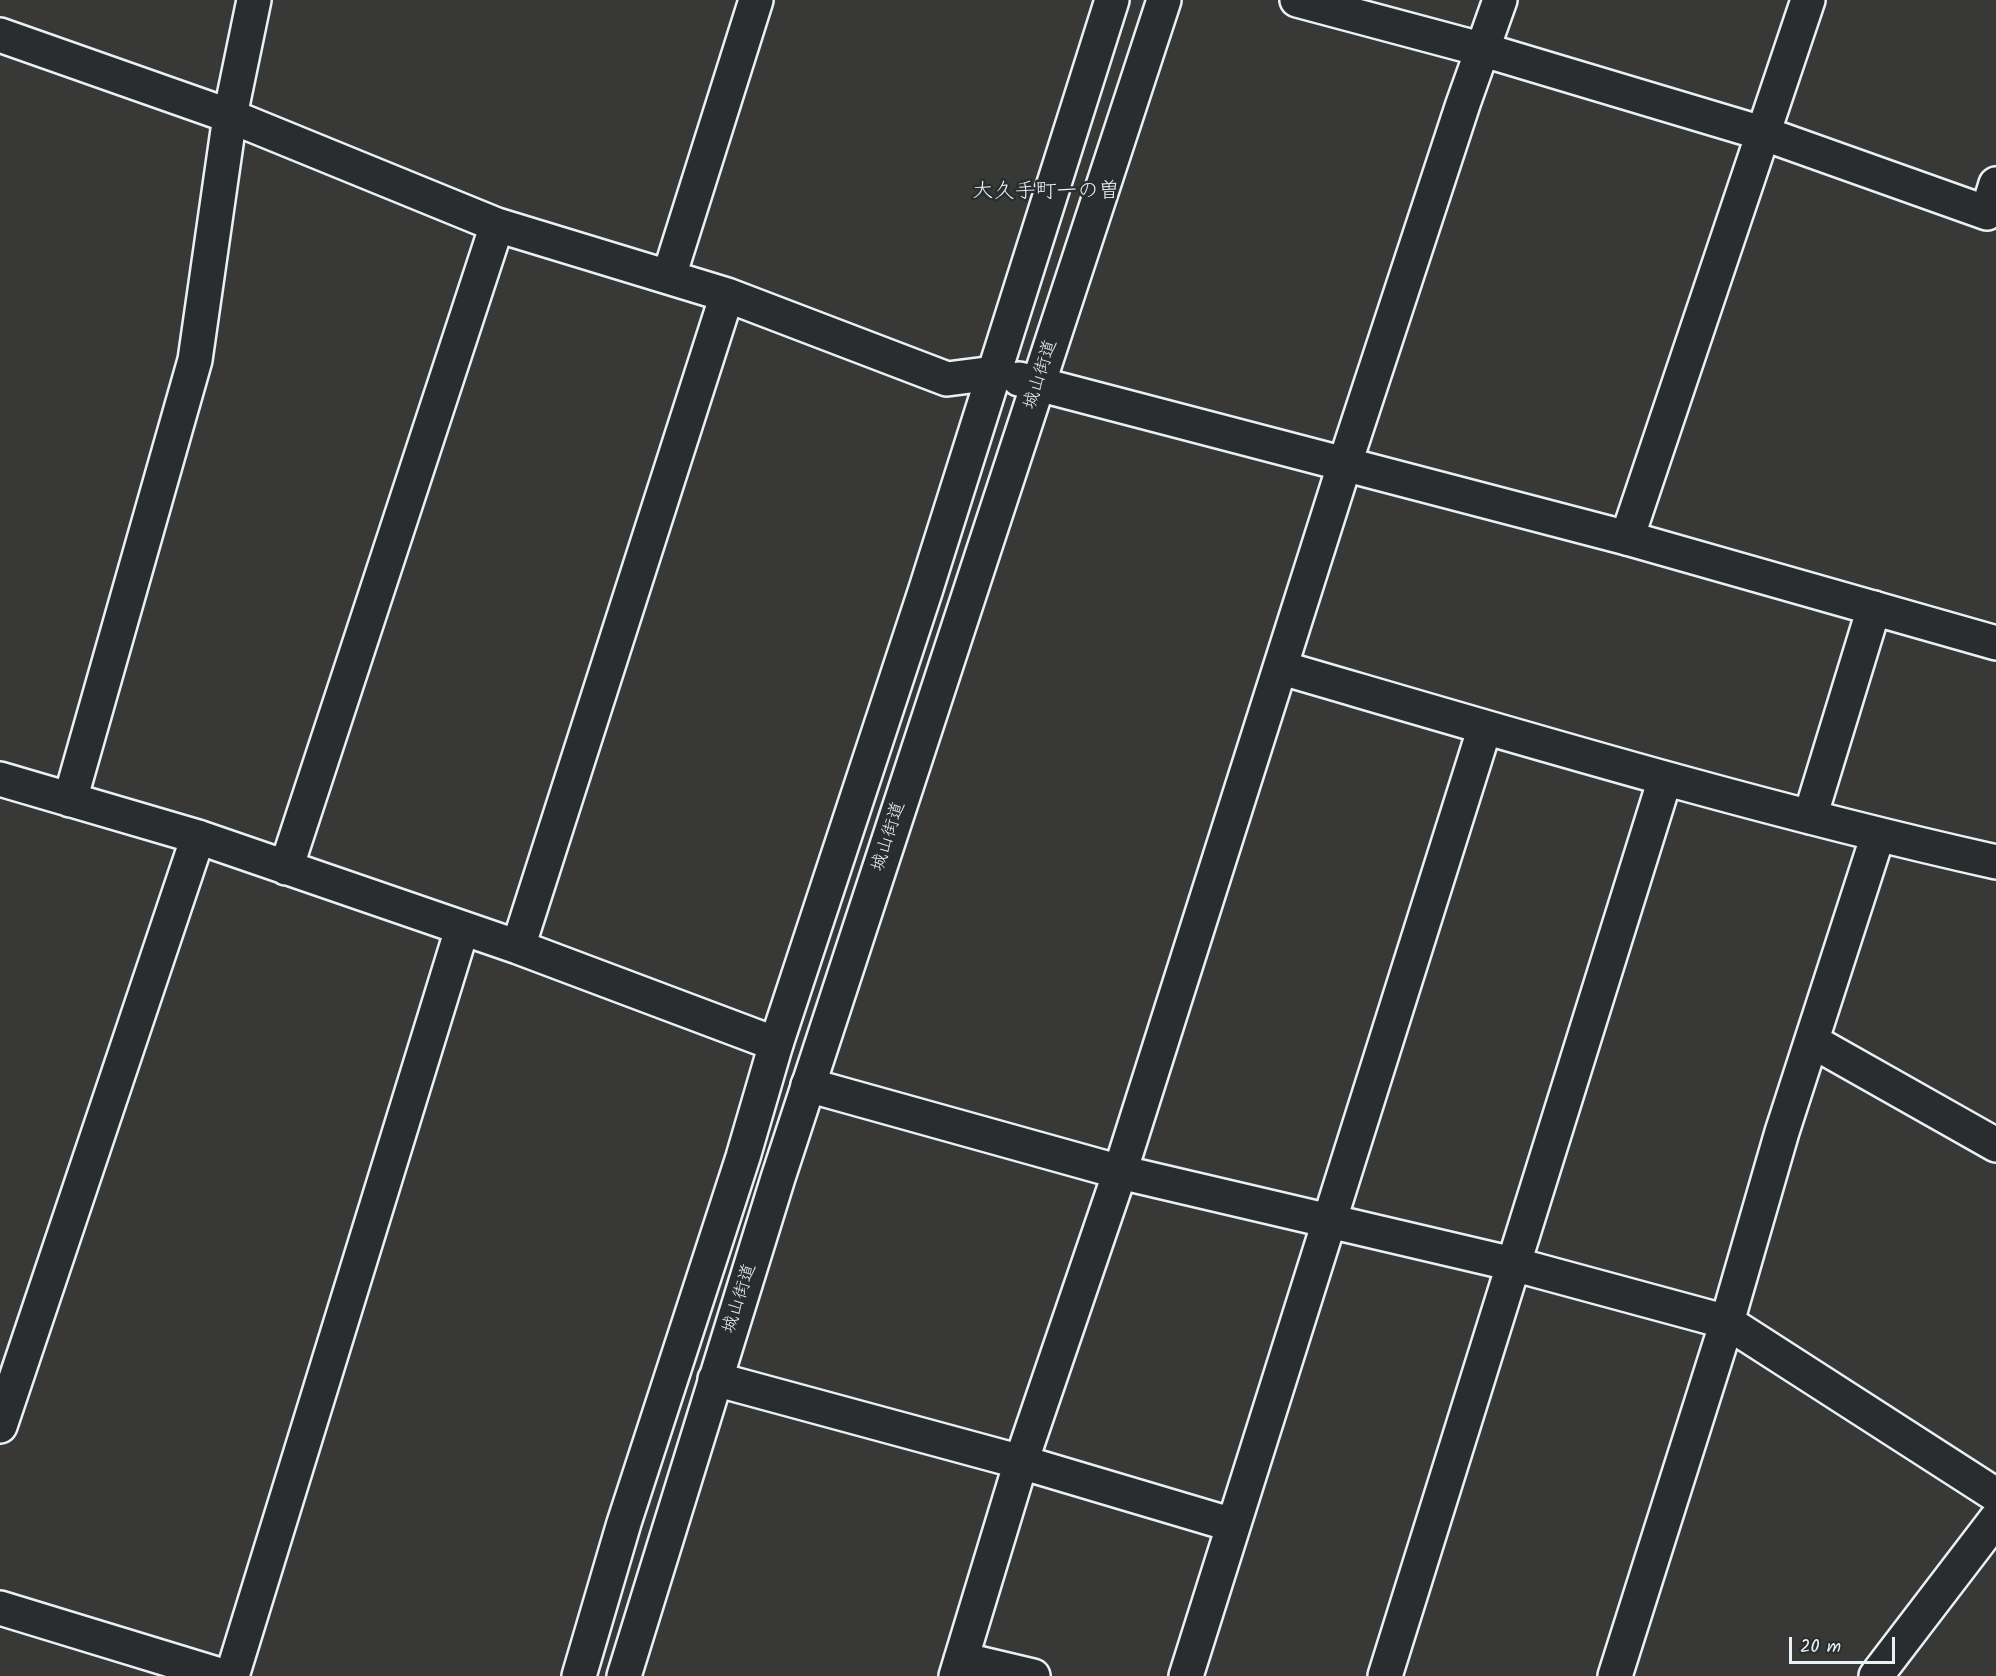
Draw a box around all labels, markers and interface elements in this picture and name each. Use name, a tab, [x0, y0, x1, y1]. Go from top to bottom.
district label: 大久手町一の曽	[973, 180, 1119, 206]
street label: 城山街道	[1021, 337, 1063, 413]
street label: 城山街道	[869, 799, 911, 875]
street label: 城山街道	[720, 1261, 762, 1337]
scale bar	[1792, 1625, 1898, 1663]
text: 20 m	[1800, 1633, 1841, 1662]

